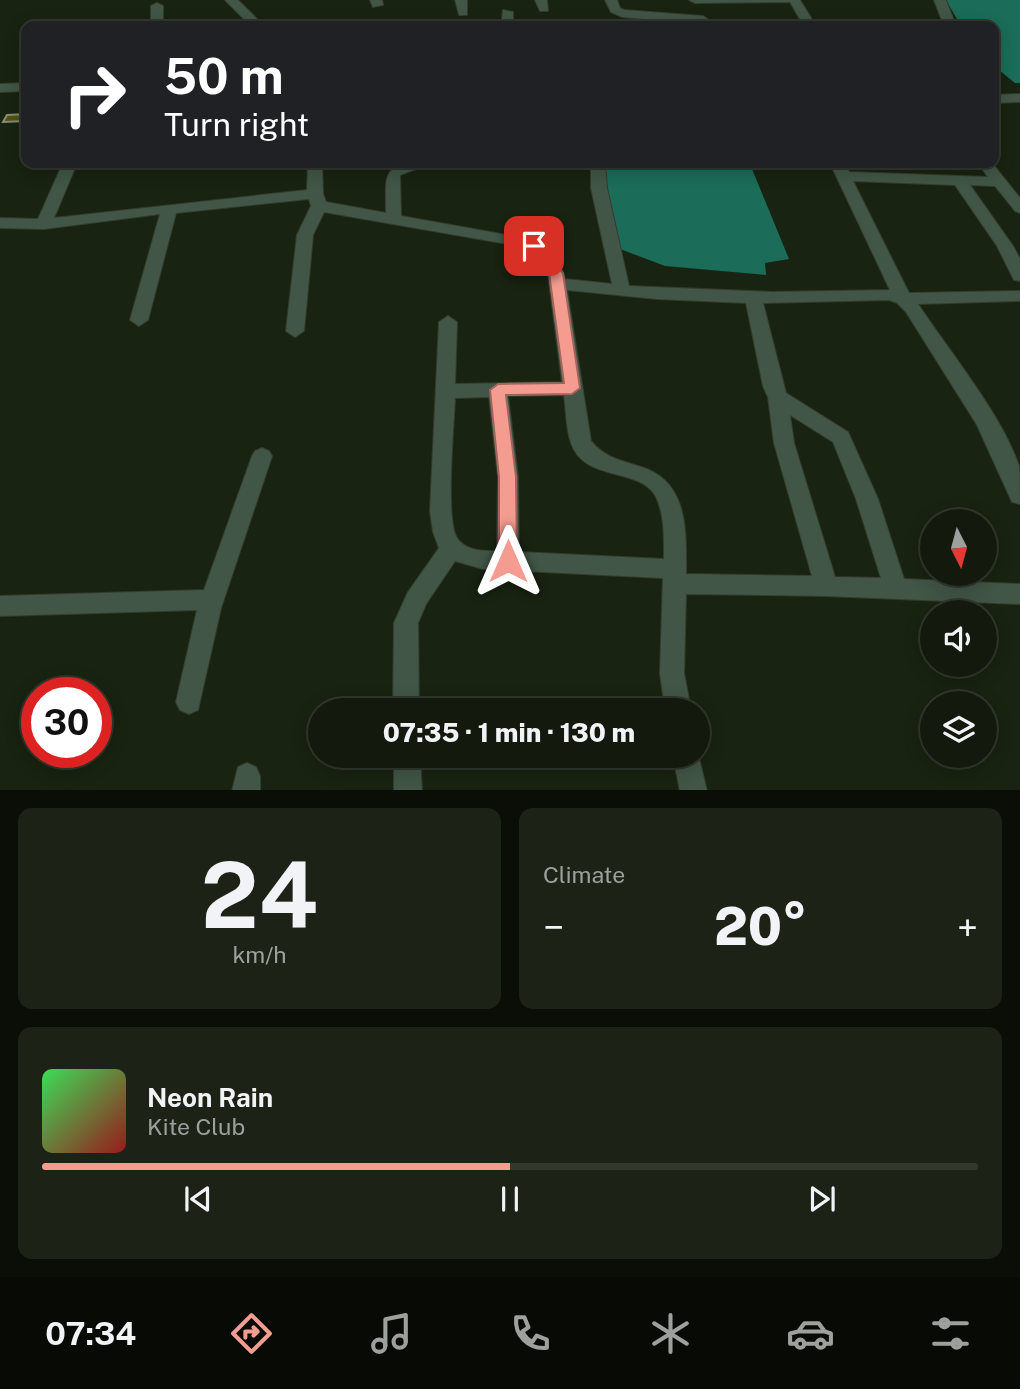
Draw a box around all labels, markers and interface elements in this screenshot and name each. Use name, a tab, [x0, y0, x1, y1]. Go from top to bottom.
text: 50 m	[164, 47, 284, 105]
icon: right	[49, 49, 140, 140]
text: Turn right	[164, 106, 309, 143]
pin	[504, 216, 564, 276]
icon: arrive	[515, 227, 553, 265]
north arrow	[920, 509, 998, 586]
map controls	[920, 509, 997, 768]
position arrow	[471, 524, 545, 598]
button: sound	[920, 600, 997, 677]
speed limit sign: 30	[21, 677, 112, 768]
button: layers	[920, 691, 997, 768]
text: 07:35 · 1 min · 130 m	[383, 717, 635, 748]
text: 24	[201, 842, 318, 948]
text: Climate	[543, 861, 625, 888]
text: 20°	[714, 896, 807, 957]
text: −	[543, 905, 564, 950]
text: +	[957, 905, 978, 950]
text: km/h	[232, 941, 287, 968]
text: Neon Rain	[147, 1082, 273, 1113]
text: Kite Club	[147, 1113, 245, 1140]
icon: previous	[179, 1180, 217, 1218]
icon: pause	[491, 1180, 529, 1218]
icon: next	[803, 1180, 841, 1218]
icon: directions	[227, 1309, 276, 1358]
icon: music	[367, 1309, 416, 1358]
icon: phone	[506, 1309, 555, 1358]
icon: climate	[646, 1309, 695, 1358]
icon: car	[786, 1309, 835, 1358]
icon: filters	[926, 1309, 975, 1358]
text: 07:34	[45, 1315, 136, 1352]

